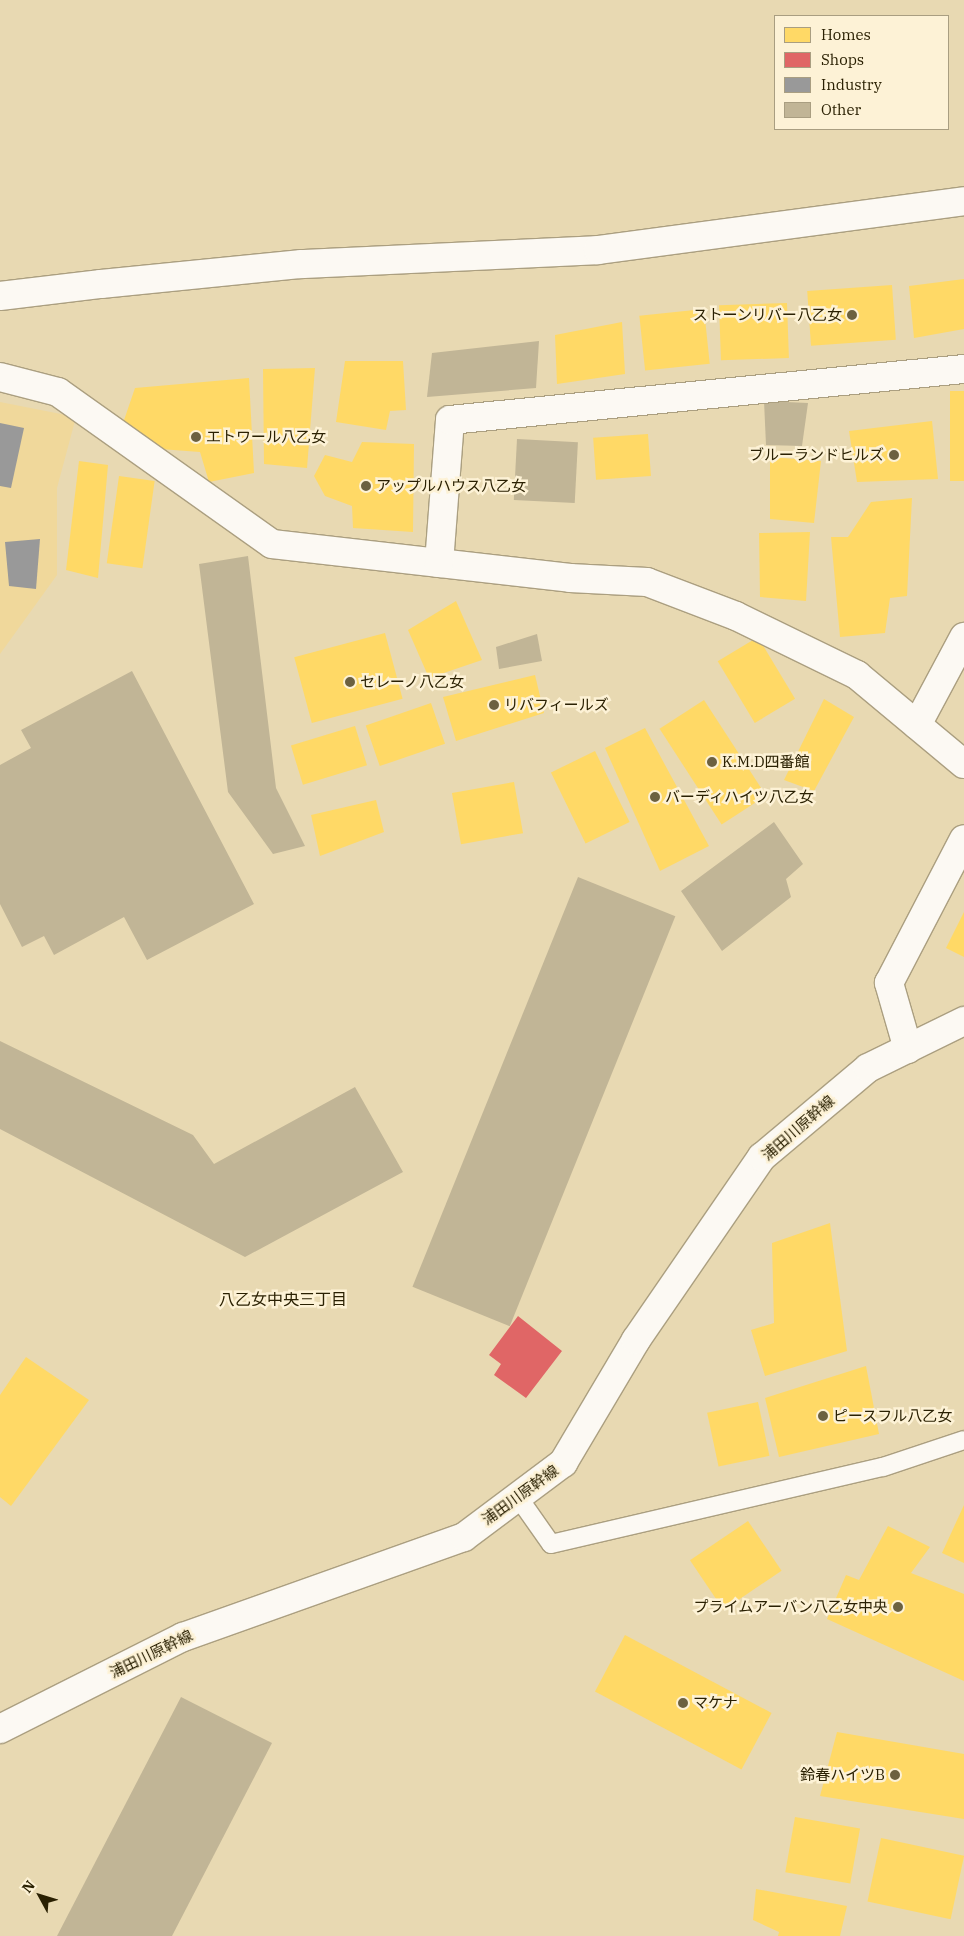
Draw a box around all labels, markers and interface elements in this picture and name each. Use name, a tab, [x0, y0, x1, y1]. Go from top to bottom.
legend	[774, 15, 949, 130]
text: Homes	[821, 25, 871, 44]
text: Shops	[821, 50, 864, 69]
text: Industry	[821, 75, 882, 94]
text: Other	[821, 100, 861, 119]
place label: ストーンリバー八乙女	[692, 306, 842, 324]
marker: ストーンリバー八乙女	[846, 309, 858, 321]
place label: エトワール八乙女	[206, 428, 326, 446]
marker: エトワール八乙女	[190, 431, 202, 443]
place label: ブルーランドヒルズ	[749, 446, 884, 464]
marker: ブルーランドヒルズ	[888, 449, 900, 461]
place label: アップルハウス八乙女	[376, 477, 526, 495]
marker: アップルハウス八乙女	[360, 480, 372, 492]
place label: セレーノ八乙女	[360, 673, 465, 691]
marker: セレーノ八乙女	[344, 676, 356, 688]
place label: リバフィールズ	[504, 696, 609, 714]
marker: リバフィールズ	[488, 699, 500, 711]
place label: K.M.D四番館	[722, 753, 810, 771]
marker: K.M.D四番館	[706, 756, 718, 768]
place label: バーディハイツ八乙女	[665, 788, 815, 806]
marker: バーディハイツ八乙女	[649, 791, 661, 803]
street label: 浦田川原幹線	[758, 1092, 838, 1164]
district label: 八乙女中央三丁目	[219, 1289, 347, 1309]
place label: ピースフル八乙女	[833, 1407, 953, 1425]
marker: ピースフル八乙女	[817, 1410, 829, 1422]
street label: 浦田川原幹線	[478, 1461, 562, 1529]
place label: プライムアーバン八乙女中央	[694, 1598, 888, 1616]
marker: プライムアーバン八乙女中央	[892, 1601, 904, 1613]
street label: 浦田川原幹線	[107, 1626, 195, 1682]
place label: マケナ	[693, 1694, 738, 1712]
marker: マケナ	[677, 1697, 689, 1709]
place label: 鈴春ハイツB	[800, 1766, 885, 1784]
marker: 鈴春ハイツB	[889, 1769, 901, 1781]
north arrow	[15, 1871, 65, 1921]
text: N	[18, 1877, 39, 1897]

